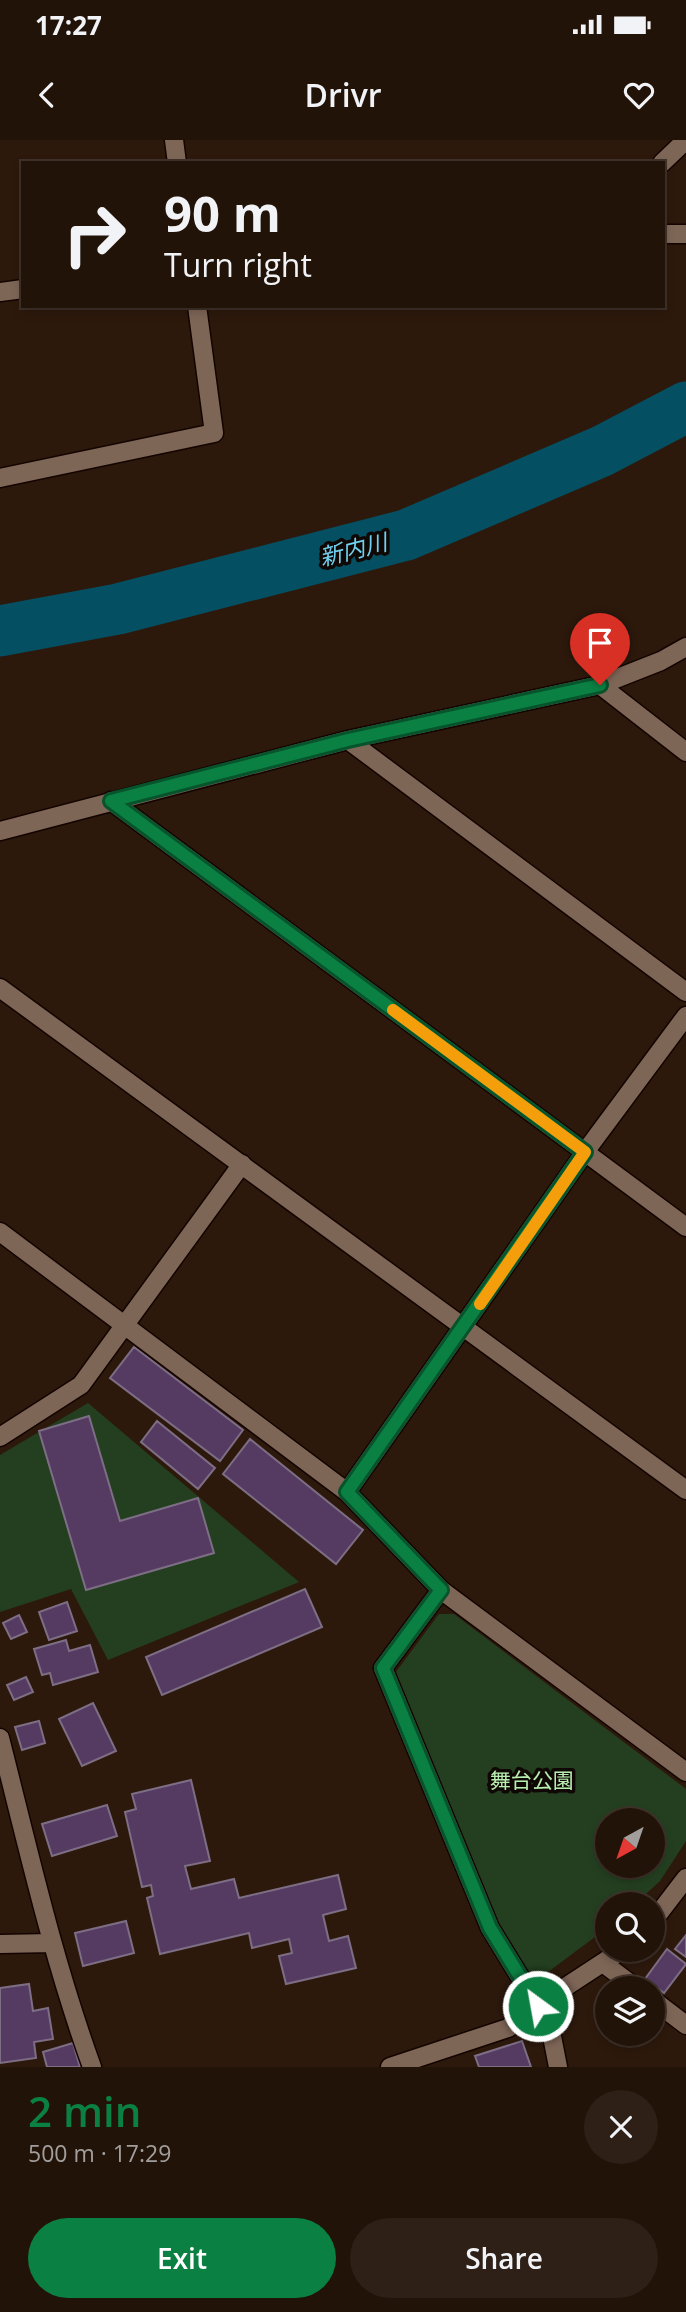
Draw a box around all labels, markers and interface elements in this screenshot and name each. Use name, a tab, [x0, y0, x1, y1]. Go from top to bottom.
text: 17:27	[35, 7, 102, 43]
text: Drivr	[304, 73, 382, 116]
icon: back	[28, 76, 66, 114]
icon: heart	[620, 76, 658, 114]
text: 90 m	[164, 180, 281, 246]
icon: right	[49, 189, 140, 280]
text: Turn right	[164, 243, 312, 286]
water label: 新内川	[316, 524, 393, 573]
pin	[570, 613, 630, 685]
icon: arrive	[581, 624, 619, 662]
park label: 舞台公園	[490, 1766, 574, 1794]
north arrow	[595, 1808, 665, 1878]
map controls	[595, 1808, 665, 2046]
button: search	[595, 1892, 665, 1962]
position arrow	[501, 1969, 575, 2043]
button: layers	[595, 1976, 665, 2046]
text: 2 min	[28, 2082, 141, 2139]
button: close	[584, 2090, 658, 2164]
text: 500 m · 17:29	[28, 2137, 171, 2169]
button: Exit	[28, 2218, 336, 2298]
button: Share	[350, 2218, 658, 2298]

